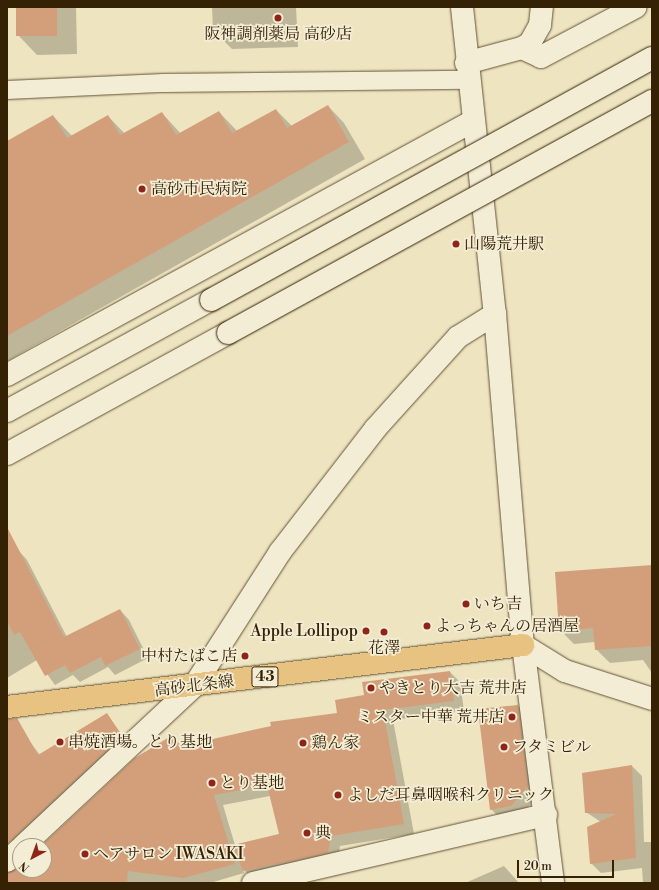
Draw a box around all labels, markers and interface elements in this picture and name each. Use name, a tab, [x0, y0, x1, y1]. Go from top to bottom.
marker: 阪神調剤薬局 高砂店	[273, 13, 283, 23]
place label: 阪神調剤薬局 高砂店	[204, 24, 352, 44]
place label: 高砂市民病院	[151, 179, 247, 199]
marker: 高砂市民病院	[136, 183, 148, 195]
place label: 山陽荒井駅	[464, 234, 544, 254]
marker: 山陽荒井駅	[451, 239, 461, 249]
place label: いち吉	[474, 594, 522, 614]
marker: いち吉	[461, 599, 471, 609]
place label: よっちゃんの居酒屋	[435, 616, 579, 636]
place label: Apple Lollipop	[251, 621, 358, 641]
marker: よっちゃんの居酒屋	[422, 621, 432, 631]
marker: Apple Lollipop	[361, 626, 371, 636]
marker: 花澤	[379, 627, 389, 637]
place label: 花澤	[368, 638, 400, 658]
place label: 中村たばこ店	[141, 646, 237, 666]
marker: 中村たばこ店	[240, 651, 250, 661]
road number: 43	[251, 664, 279, 690]
street label: 高砂北条線	[153, 672, 235, 700]
place label: やきとり大吉 荒井店	[379, 678, 526, 698]
marker: やきとり大吉 荒井店	[366, 683, 376, 693]
place label: ミスター中華 荒井店	[357, 707, 504, 727]
marker: ミスター中華 荒井店	[507, 712, 517, 722]
place label: 串焼酒場。とり基地	[68, 732, 212, 752]
place label: 鶏ん家	[311, 733, 359, 753]
marker: 串焼酒場。とり基地	[55, 737, 65, 747]
place label: フタミビル	[512, 737, 592, 757]
marker: 鶏ん家	[298, 738, 308, 748]
marker: フタミビル	[499, 742, 509, 752]
place label: とり基地	[220, 773, 284, 793]
marker: とり基地	[207, 778, 217, 788]
place label: よしだ耳鼻咽喉科クリニック	[347, 785, 555, 805]
marker: よしだ耳鼻咽喉科クリニック	[332, 789, 344, 801]
place label: 典	[315, 823, 331, 843]
marker: 典	[302, 828, 312, 838]
north arrow	[12, 838, 52, 878]
place label: ヘアサロン IWASAKI	[93, 844, 244, 864]
marker: ヘアサロン IWASAKI	[80, 849, 90, 859]
scale bar	[519, 852, 616, 878]
text: N	[17, 858, 33, 874]
text: 20 m	[524, 859, 552, 874]

